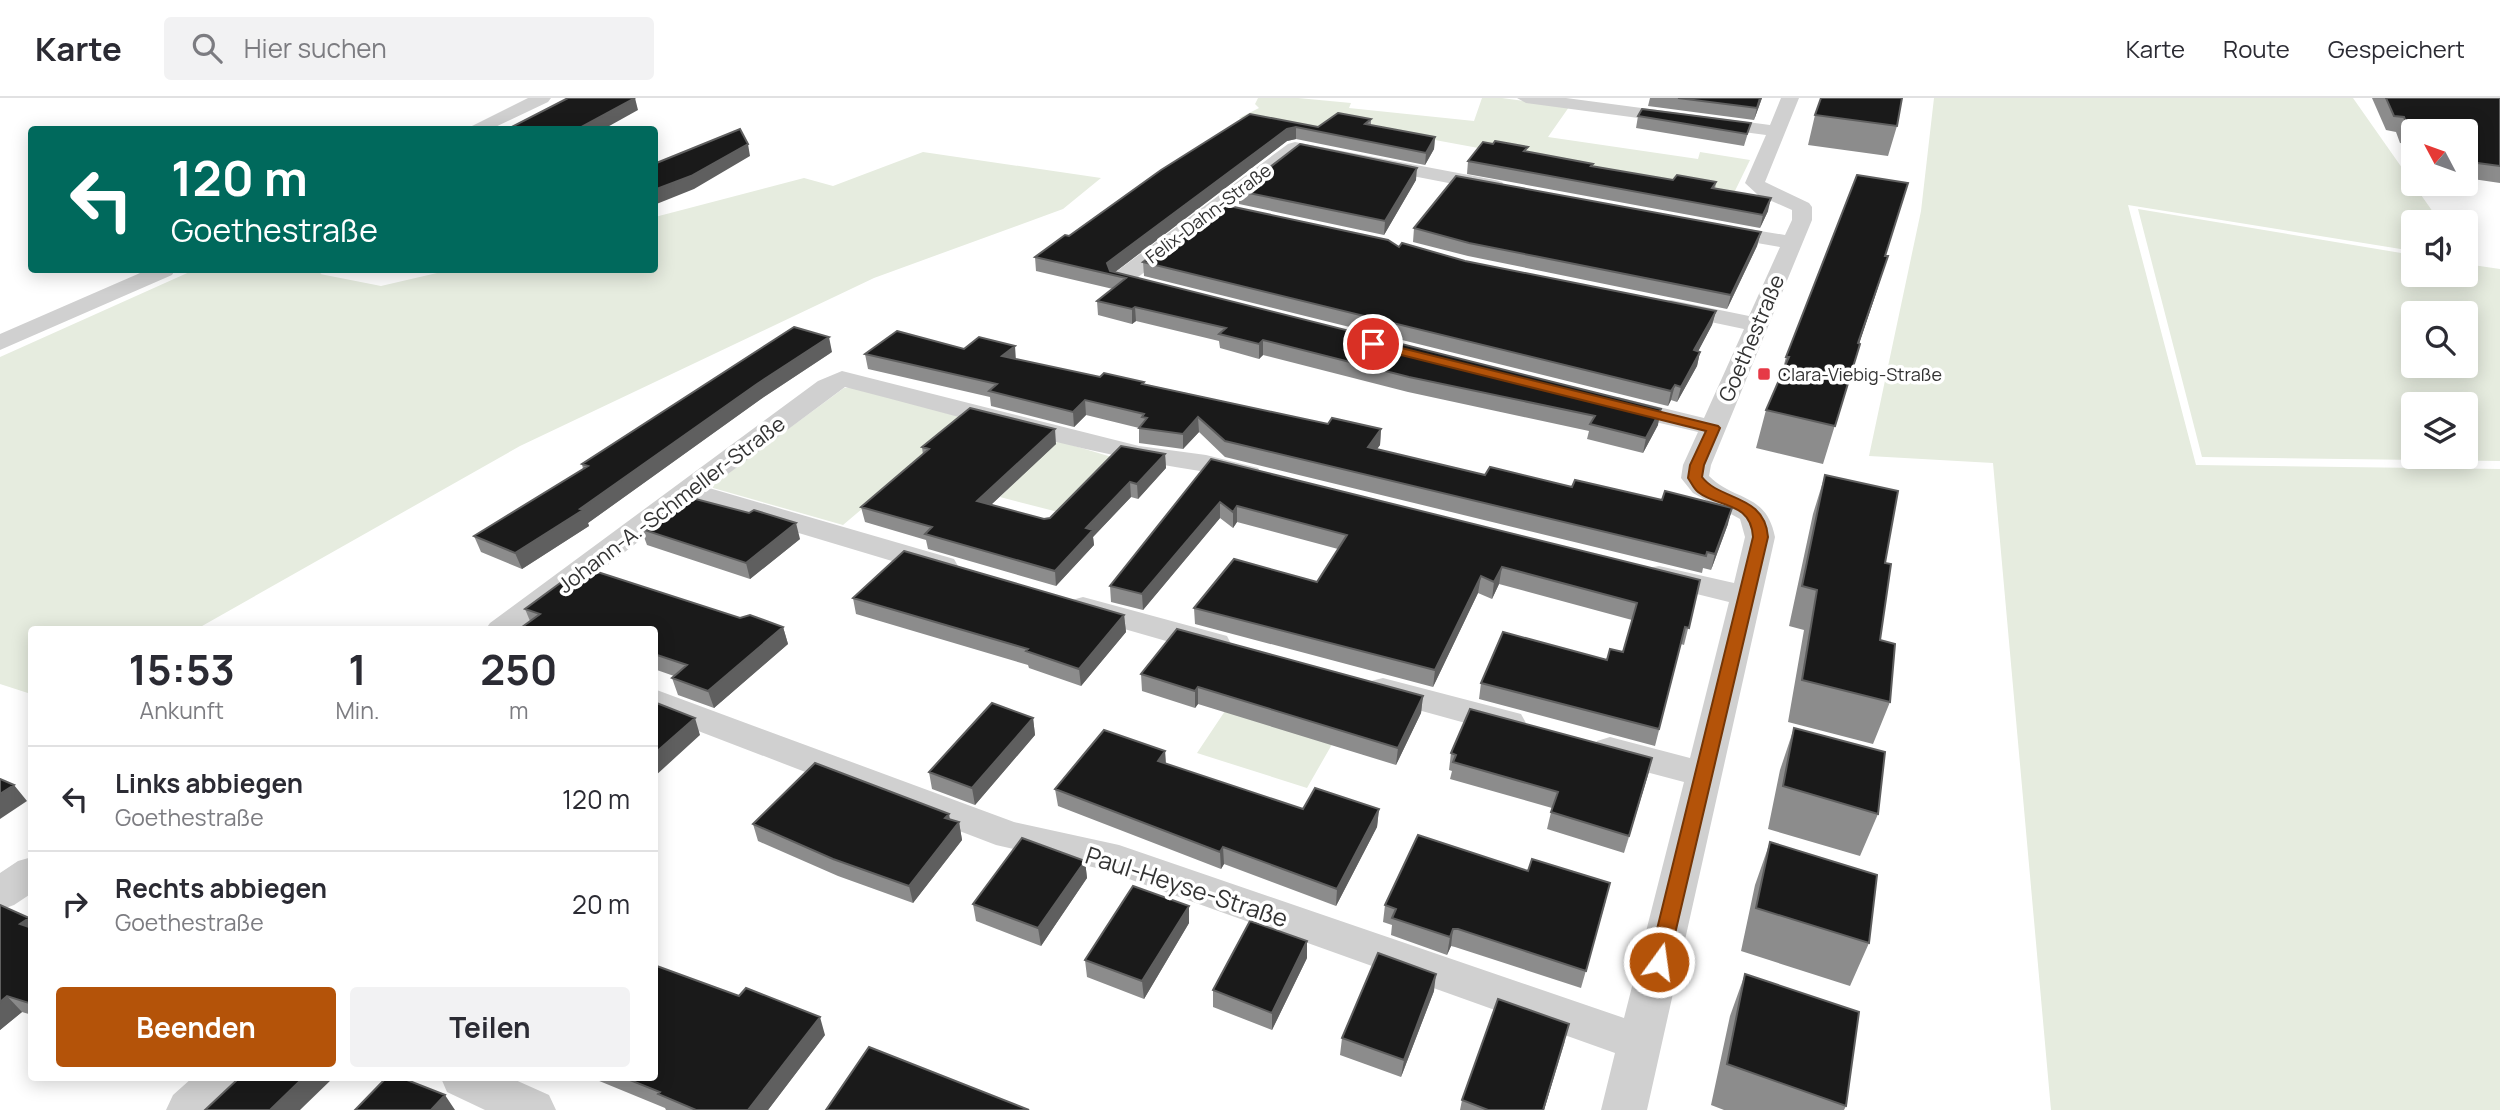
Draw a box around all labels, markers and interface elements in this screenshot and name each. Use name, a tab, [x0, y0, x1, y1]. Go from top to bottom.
search box	[164, 17, 654, 80]
text: Karte	[35, 26, 122, 71]
icon: search	[188, 29, 226, 67]
text: Hier suchen	[244, 30, 387, 66]
text: Karte	[2126, 32, 2185, 65]
text: Route	[2223, 32, 2290, 65]
text: Gespeichert	[2328, 32, 2465, 65]
north arrow	[2401, 119, 2478, 196]
map controls	[2401, 119, 2478, 469]
text: 120 m	[171, 144, 308, 211]
icon: left	[56, 154, 147, 245]
street label: Felix-Dahn-Straße	[1140, 158, 1276, 268]
text: Goethestraße	[171, 208, 378, 252]
button: sound	[2401, 210, 2478, 287]
street label: Goethestraße	[1712, 270, 1790, 406]
button: search	[2401, 301, 2478, 378]
pin	[1343, 314, 1403, 374]
icon: arrive	[1354, 325, 1392, 363]
place label: Clara-Viebig-Straße	[1778, 362, 1942, 386]
marker: Clara-Viebig-Straße	[1756, 366, 1772, 382]
button: layers	[2401, 392, 2478, 469]
street label: Johann-A.-Schmeller-Straße	[552, 409, 790, 599]
text: 15:53	[129, 640, 235, 698]
text: 1	[348, 640, 367, 698]
text: 250	[480, 640, 557, 698]
text: Ankunft	[140, 694, 224, 726]
text: Min.	[335, 694, 380, 726]
text: m	[509, 694, 529, 726]
text: Links abbiegen	[115, 765, 303, 801]
icon: left	[56, 780, 94, 818]
text: 120 m	[562, 781, 630, 817]
text: Goethestraße	[115, 801, 264, 833]
street label: Paul-Heyse-Straße	[1082, 838, 1292, 934]
text: Rechts abbiegen	[115, 870, 327, 906]
icon: right	[56, 885, 94, 923]
text: 20 m	[572, 886, 630, 922]
text: Goethestraße	[115, 906, 264, 938]
position arrow	[1622, 925, 1696, 999]
button: Beenden	[56, 987, 336, 1067]
button: Teilen	[350, 987, 630, 1067]

